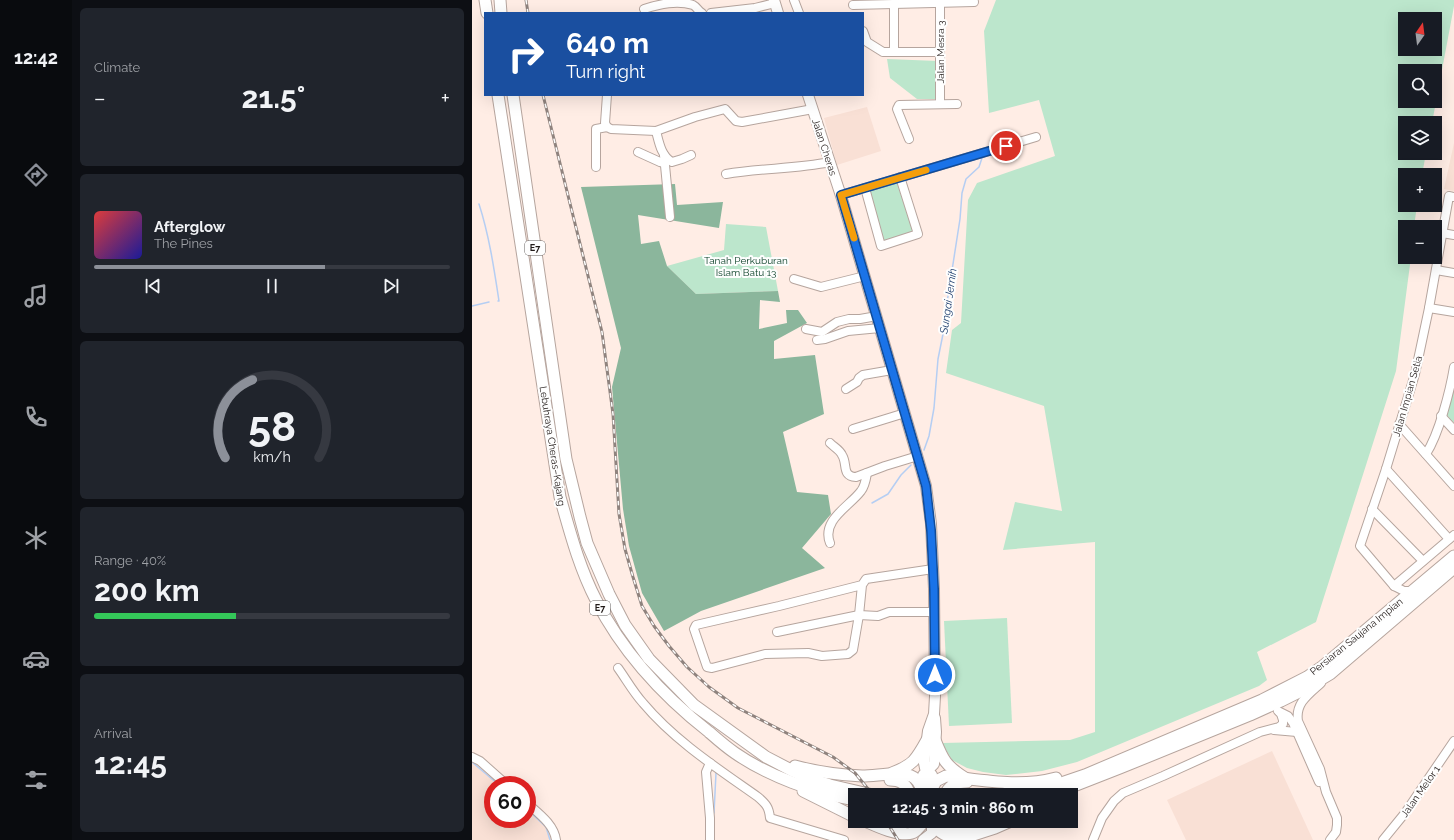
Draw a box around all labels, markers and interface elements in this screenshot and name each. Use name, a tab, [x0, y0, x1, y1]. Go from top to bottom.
north arrow	[1398, 12, 1442, 56]
map controls	[1398, 12, 1442, 264]
street label: Jalan Mesra 3	[935, 21, 946, 83]
text: 640 m	[566, 27, 649, 60]
icon: right	[500, 28, 552, 80]
text: 12:42	[14, 47, 58, 68]
text: Climate	[94, 60, 140, 75]
text: Turn right	[566, 61, 645, 82]
button: search	[1398, 64, 1442, 108]
text: 21.5°	[242, 80, 305, 115]
text: −	[94, 85, 106, 111]
text: +	[441, 85, 450, 111]
button: layers	[1398, 116, 1442, 160]
street label: Jalan Cheras	[810, 117, 839, 177]
pin	[989, 129, 1023, 163]
icon: arrive	[995, 135, 1017, 157]
icon: directions	[22, 161, 50, 189]
button: +	[1398, 168, 1442, 212]
text: Afterglow	[154, 218, 225, 236]
button: −	[1398, 220, 1442, 264]
text: The Pines	[154, 236, 213, 251]
road number: E7	[525, 241, 545, 255]
park label: Tanah Perkuburan Islam Batu 13	[704, 255, 788, 278]
water label: Sungai Jernih	[937, 267, 960, 336]
icon: previous	[142, 275, 164, 297]
icon: pause	[261, 275, 283, 297]
icon: next	[380, 275, 402, 297]
icon: music	[22, 282, 50, 310]
street label: Jalan Impian Setia	[1391, 355, 1424, 438]
street label: Lebuhraya Cheras–Kajang	[538, 385, 567, 507]
text: 58	[248, 402, 296, 451]
icon: phone	[22, 403, 50, 431]
text: km/h	[253, 449, 291, 465]
icon: climate	[22, 524, 50, 552]
text: Range · 40%	[94, 553, 166, 568]
text: 200 km	[94, 573, 200, 608]
street label: Persiaran Saujana Impian	[1308, 596, 1405, 677]
road number: E7	[590, 601, 610, 615]
icon: car	[22, 645, 50, 673]
position arrow	[914, 654, 956, 696]
text: Arrival	[94, 726, 132, 741]
text: 12:45	[94, 746, 167, 781]
street label: Jalan Melor 1	[1399, 763, 1443, 819]
icon: filters	[22, 766, 50, 794]
speed limit sign: 60	[484, 776, 536, 828]
text: 12:45 · 3 min · 860 m	[892, 799, 1034, 817]

